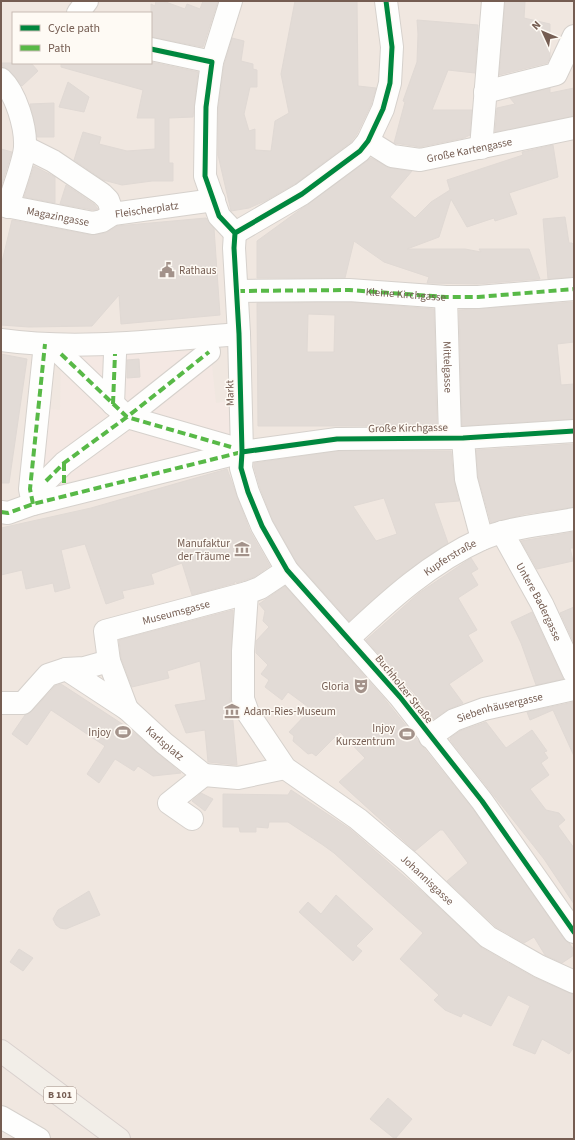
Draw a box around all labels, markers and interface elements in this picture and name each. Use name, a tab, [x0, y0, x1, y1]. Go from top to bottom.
legend	[12, 12, 152, 64]
north arrow	[523, 12, 563, 52]
text: N	[528, 18, 544, 33]
text: Cycle path	[48, 20, 100, 37]
text: Path	[48, 40, 71, 57]
street label: Große Kartengasse	[425, 133, 514, 166]
street label: Fleischerplatz	[114, 197, 180, 221]
street label: Magazingasse	[25, 203, 91, 230]
public building icon: Rathaus	[158, 261, 176, 279]
place label: Rathaus	[179, 263, 217, 278]
street label: Kleine Kirchgasse	[365, 284, 447, 305]
street label: Mittelgasse	[440, 341, 456, 394]
street label: Markt	[222, 379, 238, 406]
street label: Große Kirchgasse	[368, 420, 449, 436]
street label: Kupferstraße	[420, 535, 479, 579]
place label: Manufaktur der Träume	[177, 536, 231, 564]
museum icon: Manufaktur der Träume	[233, 540, 251, 558]
street label: Untere Badergasse	[513, 560, 566, 644]
street label: Museumsgasse	[141, 596, 212, 628]
street label: Buchholzer Straße	[372, 651, 437, 727]
theatre icon: Gloria	[352, 677, 370, 695]
place label: Gloria	[321, 679, 349, 694]
street label: Siebenhäusergasse	[455, 689, 545, 726]
museum icon: Adam-Ries-Museum	[223, 702, 241, 720]
place label: Adam-Ries-Museum	[244, 704, 336, 719]
place label: Injoy Kurszentrum	[336, 721, 395, 749]
street label: Karlsplatz	[143, 722, 187, 764]
sports icon: Injoy	[114, 723, 132, 741]
place label: Injoy	[88, 725, 111, 740]
sports icon: Injoy Kurszentrum	[398, 725, 416, 743]
street label: Johannisgasse	[398, 851, 458, 909]
road number: B 101	[44, 1087, 76, 1103]

